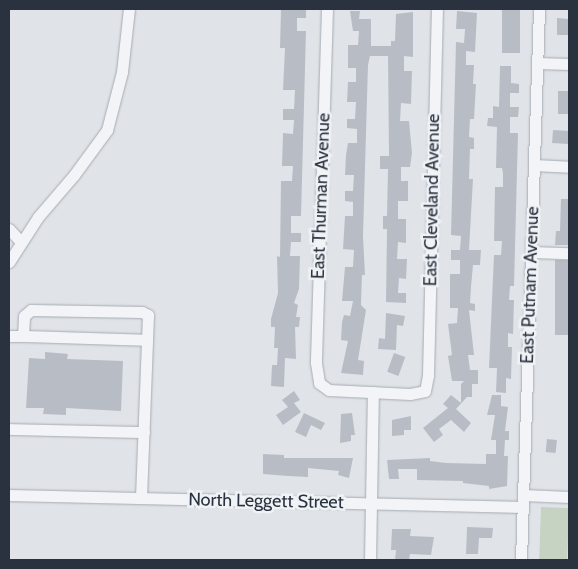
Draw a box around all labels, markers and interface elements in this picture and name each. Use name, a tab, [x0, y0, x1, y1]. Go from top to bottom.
street label: East Thurman Avenue	[307, 113, 335, 279]
street label: East Cleveland Avenue	[420, 114, 444, 286]
street label: East Putnam Avenue	[516, 206, 544, 364]
street label: North Leggett Street	[188, 489, 344, 513]

